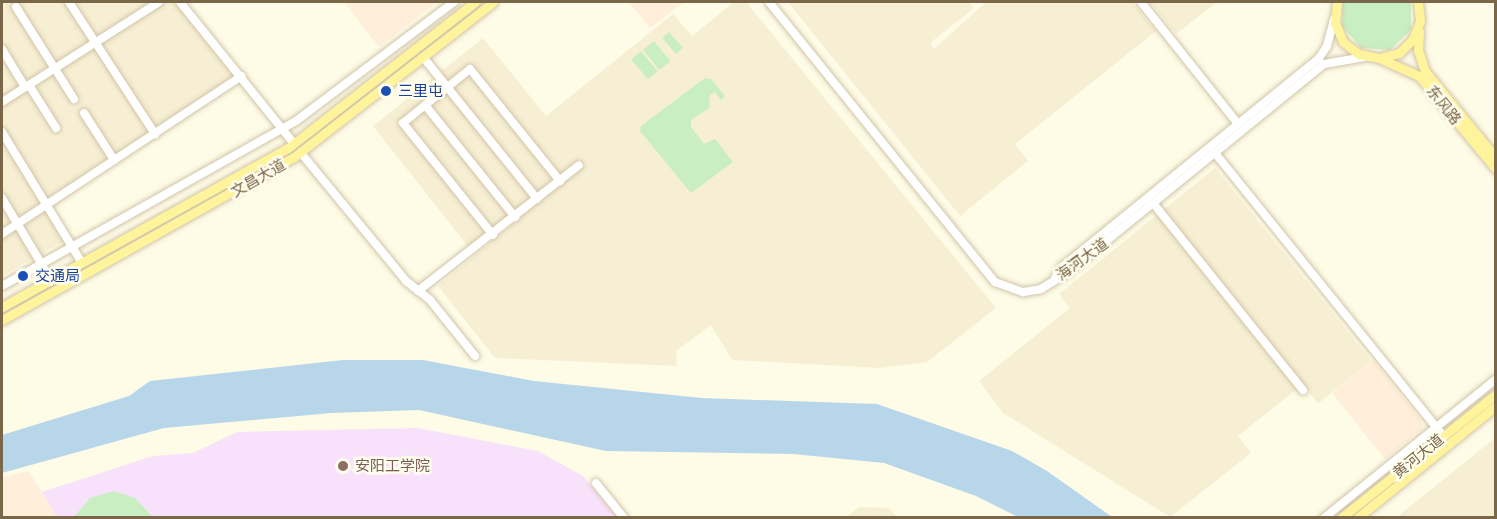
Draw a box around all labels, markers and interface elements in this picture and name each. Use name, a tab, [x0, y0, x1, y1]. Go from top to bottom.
place label: 三里屯	[398, 82, 443, 100]
street label: 东风路	[1423, 82, 1465, 128]
marker: 三里屯	[379, 84, 393, 98]
street label: 文昌大道	[228, 155, 288, 201]
street label: 海河大道	[1052, 234, 1112, 284]
place label: 交通局	[35, 267, 80, 285]
marker: 交通局	[16, 269, 30, 283]
street label: 黄河大道	[1389, 430, 1447, 482]
place label: 安阳工学院	[355, 457, 430, 475]
marker: 安阳工学院	[336, 459, 350, 473]

